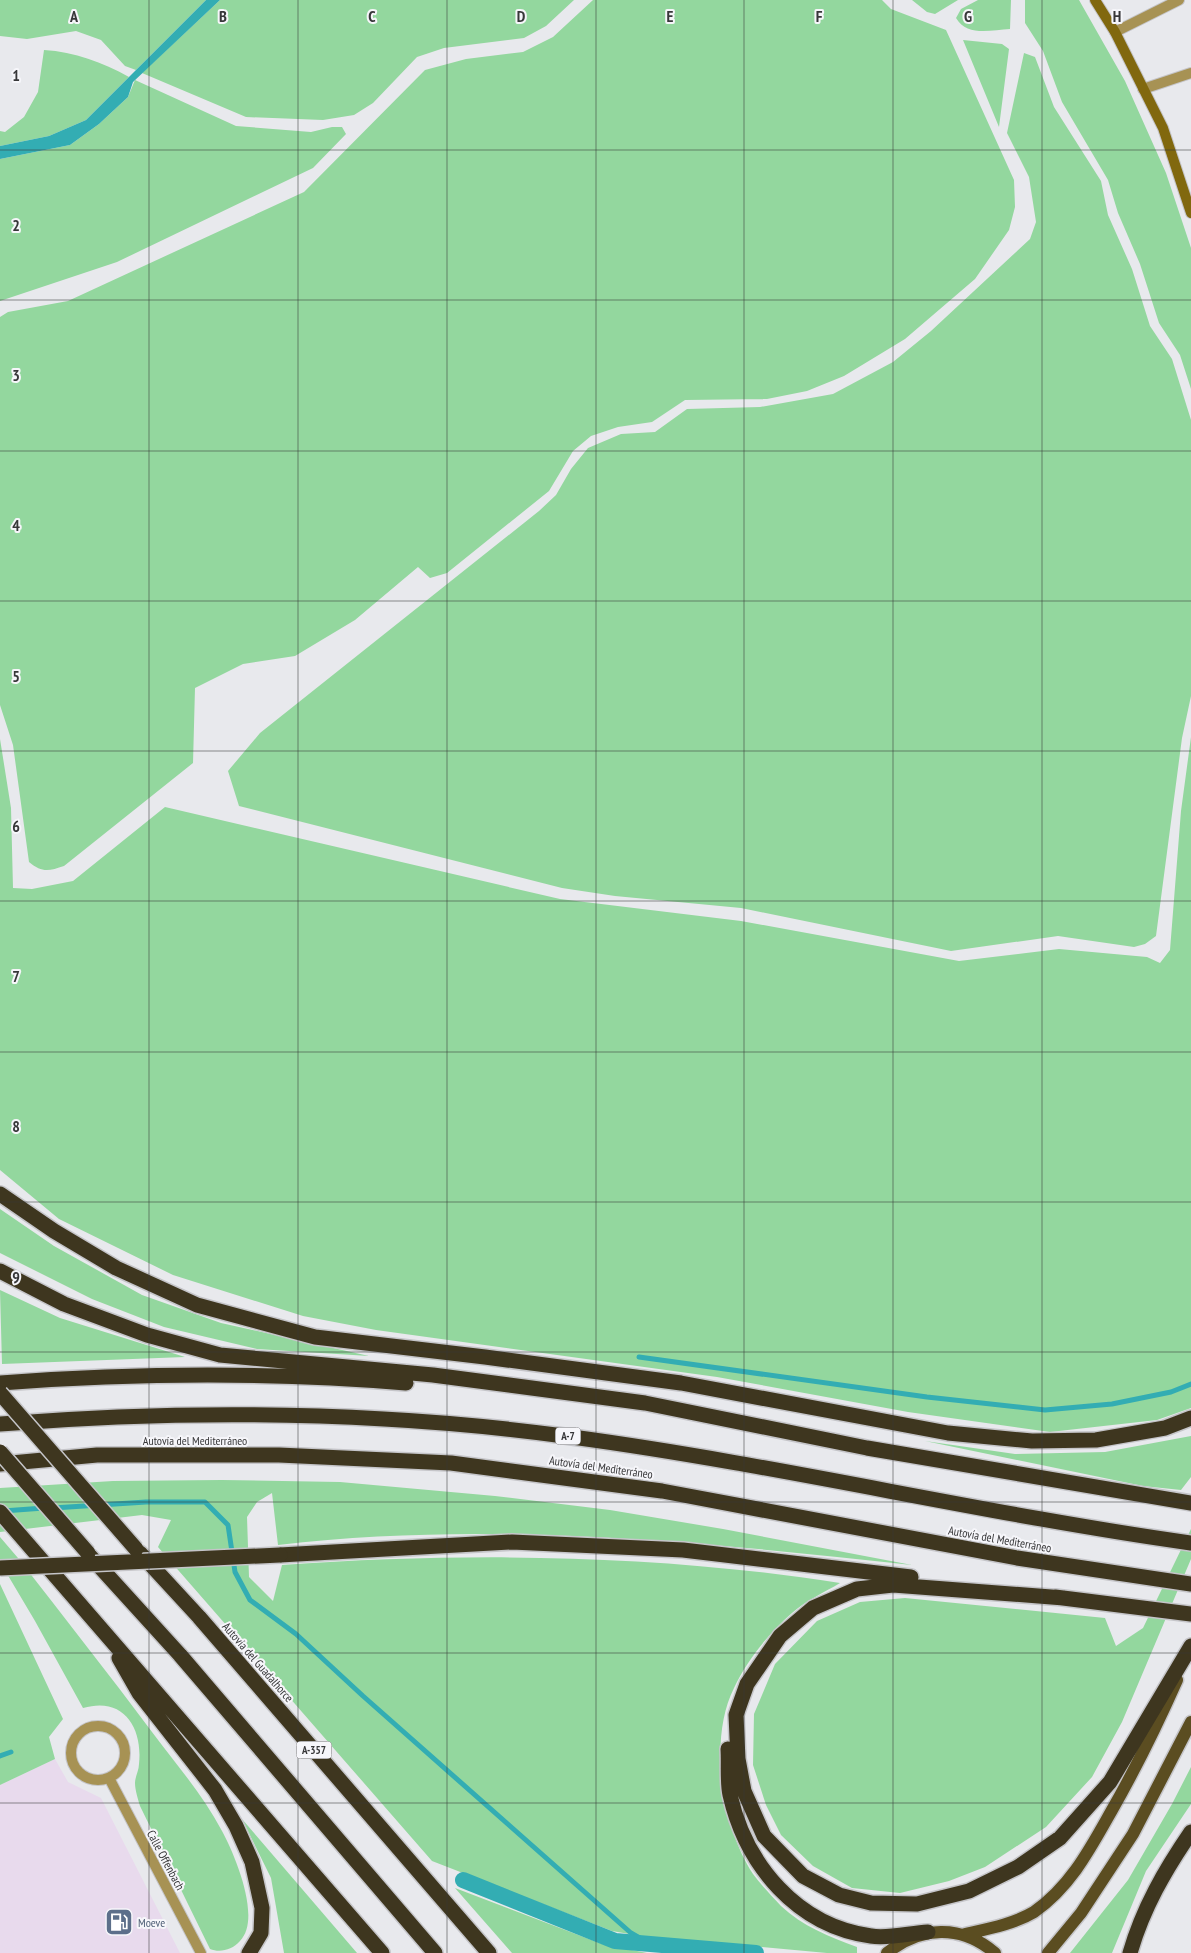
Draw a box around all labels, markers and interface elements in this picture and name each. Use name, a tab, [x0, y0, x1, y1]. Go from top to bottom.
text: A	[69, 6, 79, 26]
text: B	[219, 6, 227, 26]
text: C	[368, 6, 376, 26]
text: D	[517, 6, 526, 26]
text: E	[667, 6, 674, 26]
text: F	[816, 6, 823, 26]
text: G	[964, 6, 972, 26]
text: H	[1113, 6, 1121, 26]
text: 1	[12, 65, 20, 85]
text: 2	[12, 215, 20, 235]
text: 3	[12, 365, 20, 385]
text: 4	[12, 515, 20, 535]
text: 5	[12, 666, 20, 686]
text: 6	[12, 816, 20, 836]
text: 7	[12, 966, 20, 986]
text: 8	[12, 1116, 20, 1136]
text: 9	[12, 1267, 20, 1287]
road number: A-7	[556, 1428, 580, 1444]
street label: Autovía del Mediterráneo	[143, 1433, 247, 1448]
street label: Autovía del Mediterráneo	[548, 1452, 654, 1482]
street label: Autovía del Mediterráneo	[947, 1523, 1053, 1555]
street label: Autovía del Guadalhorce	[219, 1619, 297, 1705]
road number: A-357	[296, 1742, 332, 1758]
street label: Calle Offenbach	[144, 1827, 188, 1893]
fuel station icon: Moeve	[104, 1907, 134, 1937]
place label: Moeve	[138, 1915, 165, 1930]

